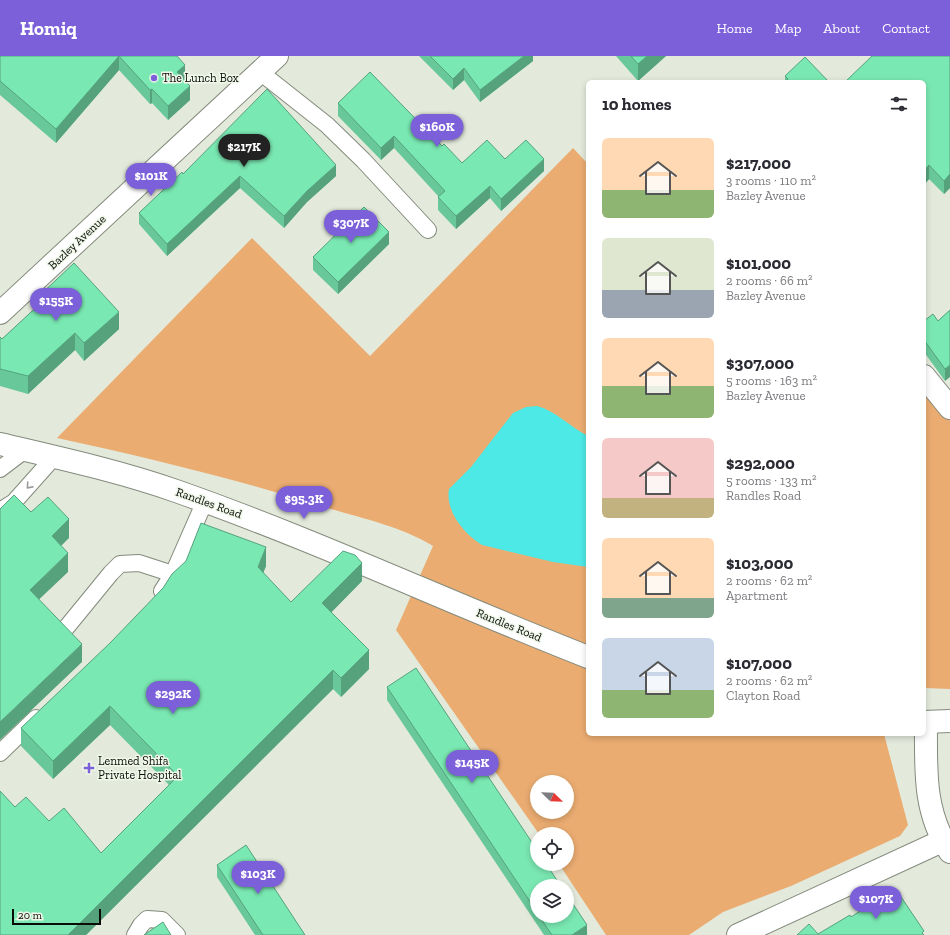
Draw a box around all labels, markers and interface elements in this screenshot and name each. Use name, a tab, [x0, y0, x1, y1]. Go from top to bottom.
text: Homiq	[20, 17, 77, 40]
text: Home	[717, 20, 753, 37]
text: Map	[775, 20, 801, 37]
text: About	[823, 20, 860, 37]
text: Contact	[882, 20, 930, 37]
place label: The Lunch Box	[162, 71, 239, 85]
marker: The Lunch Box	[149, 73, 159, 83]
icon: filters	[888, 93, 910, 115]
text: 10 homes	[602, 94, 672, 114]
pin: $160K	[409, 114, 465, 148]
text: $160K	[420, 119, 454, 134]
pin: $217K	[216, 134, 272, 168]
text: $217K	[227, 139, 261, 154]
text: $217,000	[726, 153, 791, 173]
icon: home	[634, 154, 682, 202]
pin: $101K	[123, 163, 179, 197]
text: $101K	[134, 168, 168, 183]
text: 3 rooms · 110 m²	[726, 173, 816, 188]
text: Bazley Avenue	[726, 188, 806, 203]
pin: $307K	[323, 210, 379, 244]
street label: Bazley Avenue	[45, 212, 109, 272]
text: $307K	[333, 215, 369, 230]
text: $101,000	[726, 253, 791, 273]
icon: home	[634, 254, 682, 302]
text: 2 rooms · 66 m²	[726, 273, 813, 288]
pin: $155K	[28, 288, 84, 322]
text: Bazley Avenue	[726, 288, 806, 303]
text: $155K	[39, 293, 73, 308]
text: $307,000	[726, 353, 794, 373]
icon: home	[634, 354, 682, 402]
text: 5 rooms · 163 m²	[726, 373, 817, 388]
text: Bazley Avenue	[726, 388, 806, 403]
text: $292,000	[726, 453, 795, 473]
icon: home	[634, 454, 682, 502]
text: 5 rooms · 133 m²	[726, 473, 816, 488]
one-way arrow	[26, 481, 33, 488]
street label: Randles Road	[174, 485, 244, 522]
pin: $95.3K	[271, 486, 337, 520]
text: Randles Road	[726, 488, 801, 503]
text: $95.3K	[285, 491, 323, 506]
text: $103,000	[726, 553, 793, 573]
icon: home	[634, 554, 682, 602]
text: 2 rooms · 62 m²	[726, 573, 812, 588]
text: Apartment	[726, 588, 788, 603]
street label: Randles Road	[474, 606, 544, 645]
text: $107,000	[726, 653, 792, 673]
icon: home	[634, 654, 682, 702]
text: 2 rooms · 62 m²	[726, 673, 812, 688]
pin: $292K	[145, 681, 201, 715]
text: $292K	[155, 686, 191, 701]
text: Clayton Road	[726, 688, 800, 703]
pin: $145K	[444, 750, 500, 784]
place label: Lenmed Shifa Private Hospital	[98, 754, 181, 782]
text: $145K	[455, 755, 489, 770]
marker: Lenmed Shifa Private Hospital	[83, 762, 95, 774]
north arrow	[530, 775, 574, 819]
map controls	[530, 775, 574, 923]
button: locate	[530, 827, 574, 871]
pin: $103K	[230, 861, 286, 895]
text: $103K	[241, 866, 275, 881]
button: layers	[530, 879, 574, 923]
pin: $107K	[848, 886, 904, 920]
text: $107K	[859, 891, 893, 906]
scale bar	[12, 907, 101, 926]
text: 20 m	[18, 909, 42, 922]

